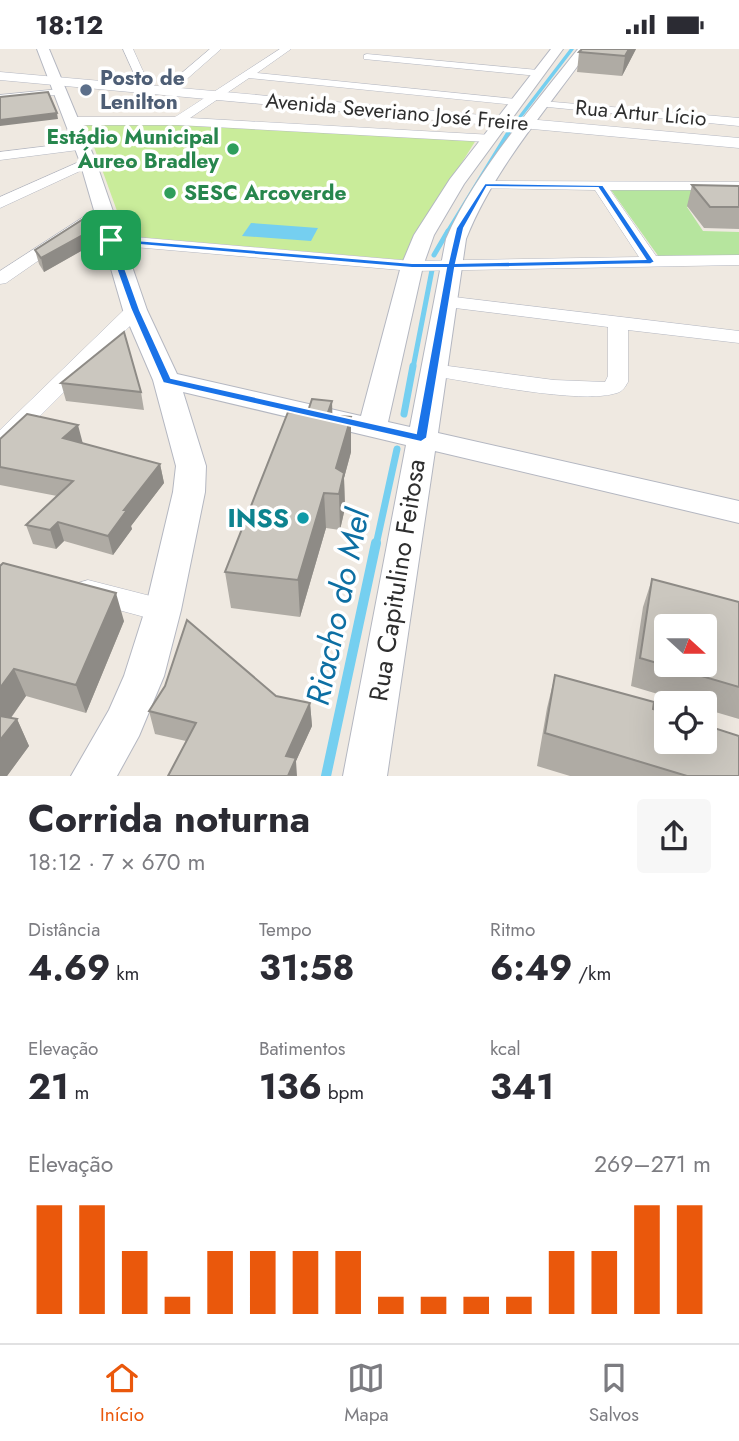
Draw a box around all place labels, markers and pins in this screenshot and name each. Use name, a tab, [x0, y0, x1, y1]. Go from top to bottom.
place label: Posto de Lenilton	[100, 63, 185, 117]
marker: Posto de Lenilton	[78, 82, 94, 98]
place label: Estádio Municipal Áureo Bradley	[46, 122, 220, 176]
marker: Estádio Municipal Áureo Bradley	[225, 141, 241, 157]
place label: SESC Arcoverde	[184, 178, 347, 208]
marker: SESC Arcoverde	[162, 185, 178, 201]
pin	[81, 210, 141, 270]
place label: INSS	[228, 499, 289, 537]
marker: INSS	[295, 510, 311, 526]

